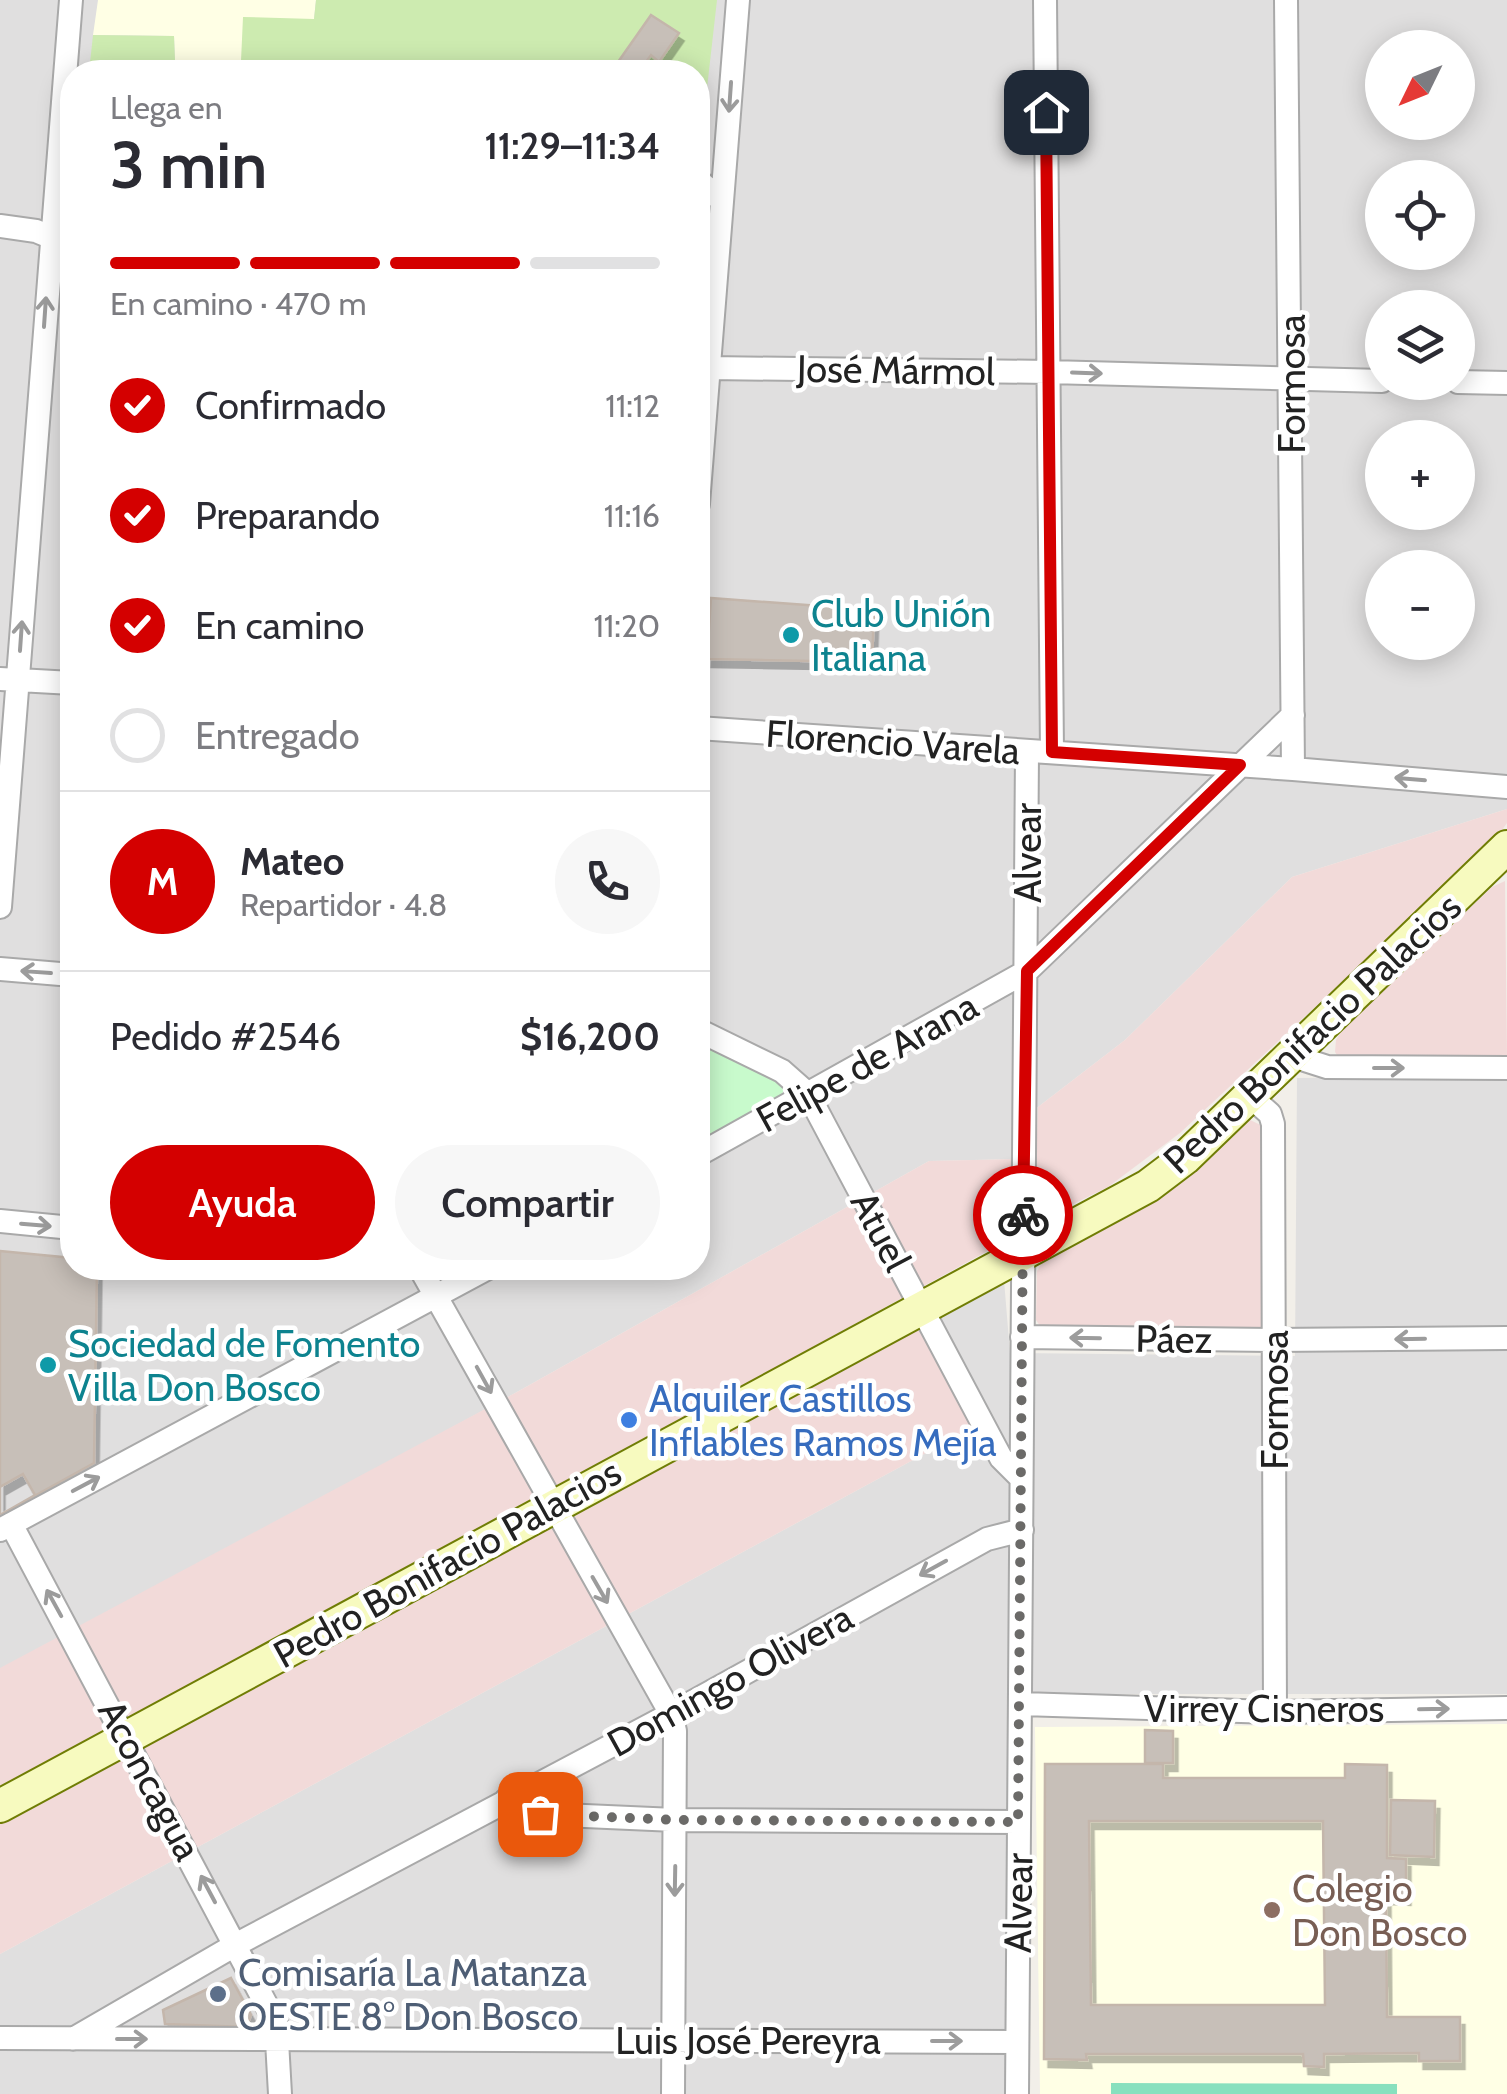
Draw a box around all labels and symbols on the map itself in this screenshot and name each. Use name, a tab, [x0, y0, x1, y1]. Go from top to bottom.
north arrow	[1365, 30, 1475, 140]
pin	[1004, 70, 1089, 155]
one-way arrow	[721, 81, 740, 113]
one-way arrow	[36, 296, 55, 328]
street label: Formosa	[1268, 314, 1315, 454]
street label: José Mármol	[796, 345, 995, 395]
one-way arrow	[1070, 364, 1102, 383]
place label: Club Unión Italiana	[811, 590, 991, 681]
one-way arrow	[12, 620, 31, 652]
marker: Club Unión Italiana	[780, 624, 802, 646]
street label: Florencio Varela	[764, 710, 1022, 774]
one-way arrow	[1394, 769, 1426, 788]
street label: Alvear	[1004, 803, 1051, 903]
street label: Pedro Bonifacio Palacios	[1153, 883, 1471, 1183]
one-way arrow	[21, 962, 53, 981]
street label: Felipe de Arana	[748, 982, 986, 1142]
one-way arrow	[1373, 1058, 1405, 1077]
courier	[973, 1165, 1073, 1265]
street label: Atuel	[841, 1183, 921, 1279]
one-way arrow	[20, 1215, 52, 1234]
street label: Páez	[1135, 1315, 1213, 1363]
place label: Sociedad de Fomento Villa Don Bosco	[68, 1320, 420, 1411]
one-way arrow	[1069, 1328, 1102, 1348]
street label: Formosa	[1251, 1330, 1298, 1470]
one-way arrow	[1394, 1330, 1426, 1348]
marker: Sociedad de Fomento Villa Don Bosco	[37, 1354, 59, 1376]
one-way arrow	[475, 1365, 494, 1395]
place label: Alquiler Castillos Inflables Ramos Mejía	[649, 1375, 996, 1466]
marker: Alquiler Castillos Inflables Ramos Mejía	[618, 1409, 640, 1431]
street label: Pedro Bonifacio Palacios	[265, 1448, 629, 1678]
one-way arrow	[70, 1473, 100, 1493]
one-way arrow	[919, 1559, 949, 1579]
one-way arrow	[591, 1575, 611, 1604]
one-way arrow	[44, 1589, 64, 1619]
street label: Domingo Olivera	[599, 1593, 861, 1767]
street label: Virrey Cisneros	[1144, 1685, 1384, 1732]
street label: Aconcagua	[88, 1692, 212, 1868]
one-way arrow	[1416, 1700, 1449, 1718]
pin	[498, 1772, 583, 1857]
street label: Alvear	[994, 1853, 1042, 1953]
one-way arrow	[665, 1865, 684, 1897]
place label: Colegio Don Bosco	[1292, 1865, 1467, 1956]
one-way arrow	[198, 1875, 217, 1905]
marker: Colegio Don Bosco	[1261, 1899, 1283, 1921]
place label: Comisaría La Matanza OESTE 8° Don Bosco	[238, 1949, 587, 2040]
marker: Comisaría La Matanza OESTE 8° Don Bosco	[207, 1983, 229, 2005]
street label: Luis José Pereyra	[615, 2017, 881, 2064]
one-way arrow	[116, 2030, 148, 2048]
one-way arrow	[930, 2032, 963, 2050]

